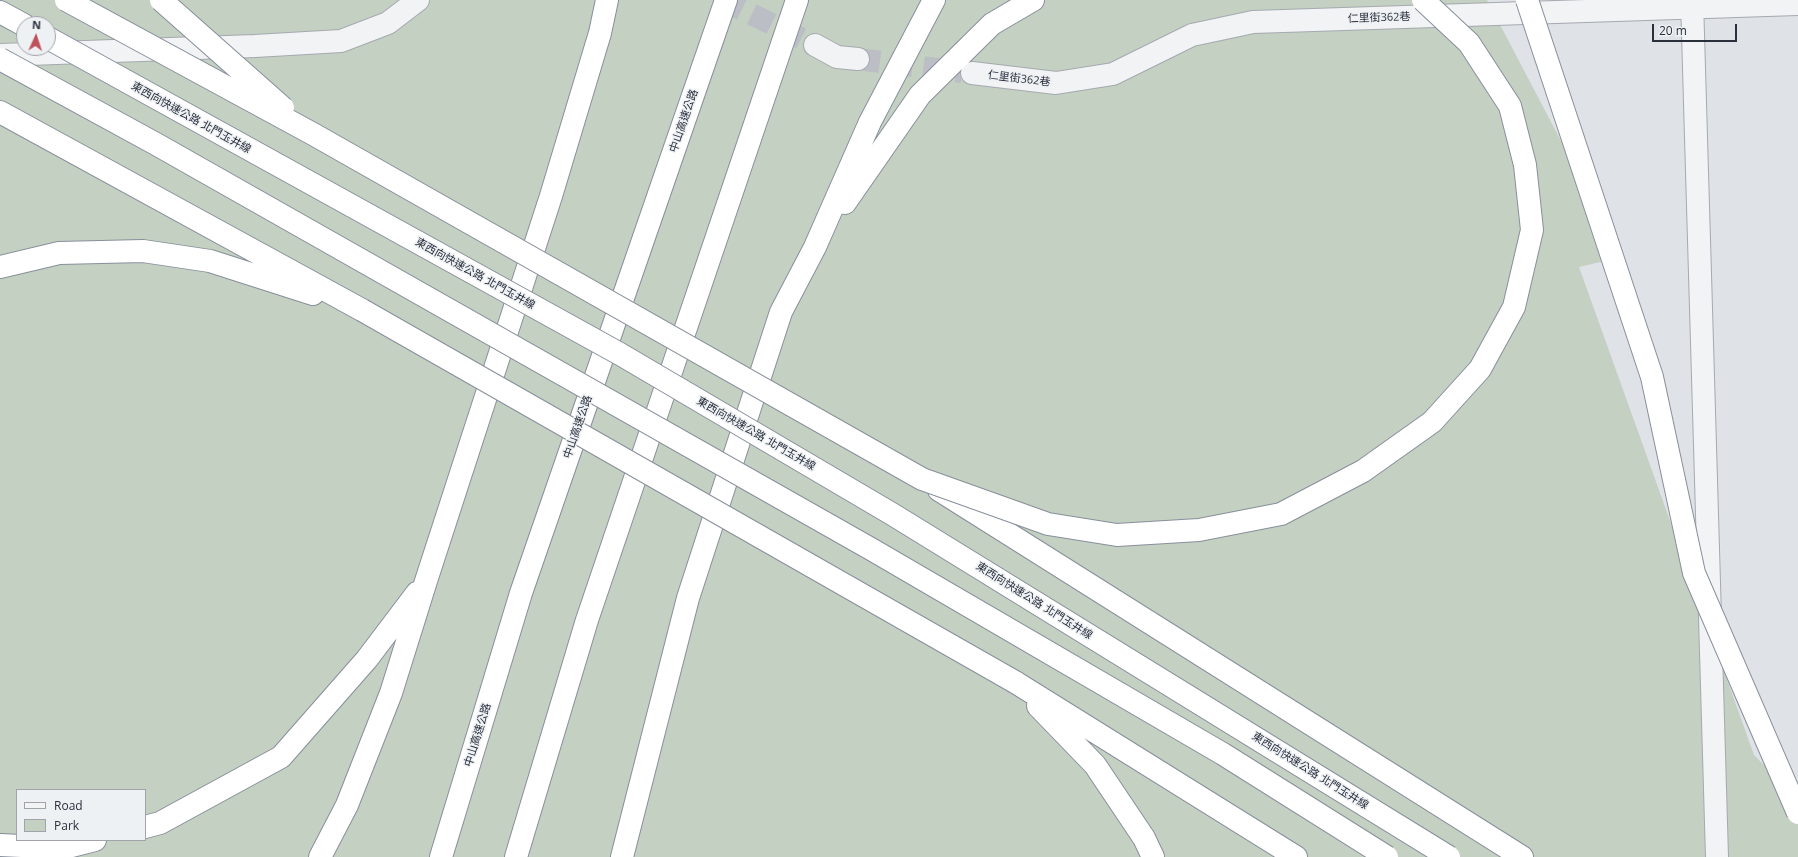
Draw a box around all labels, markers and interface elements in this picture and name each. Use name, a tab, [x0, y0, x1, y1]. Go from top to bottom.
street label: 仁里街362巷	[1347, 10, 1411, 26]
north arrow	[16, 16, 56, 56]
scale bar	[1654, 16, 1739, 42]
text: N	[32, 17, 41, 32]
text: 20 m	[1659, 22, 1687, 39]
street label: 仁里街362巷	[987, 69, 1051, 89]
street label: 東西向快速公路 北門玉井線	[129, 80, 253, 156]
street label: 中山高速公路	[667, 88, 701, 154]
street label: 東西向快速公路 北門玉井線	[413, 236, 537, 312]
street label: 中山高速公路	[561, 394, 595, 460]
street label: 東西向快速公路 北門玉井線	[694, 395, 818, 473]
street label: 東西向快速公路 北門玉井線	[973, 560, 1095, 642]
street label: 中山高速公路	[462, 702, 494, 768]
street label: 東西向快速公路 北門玉井線	[1249, 730, 1371, 812]
legend	[16, 789, 146, 841]
text: Road	[54, 797, 83, 814]
text: Park	[54, 817, 79, 834]

